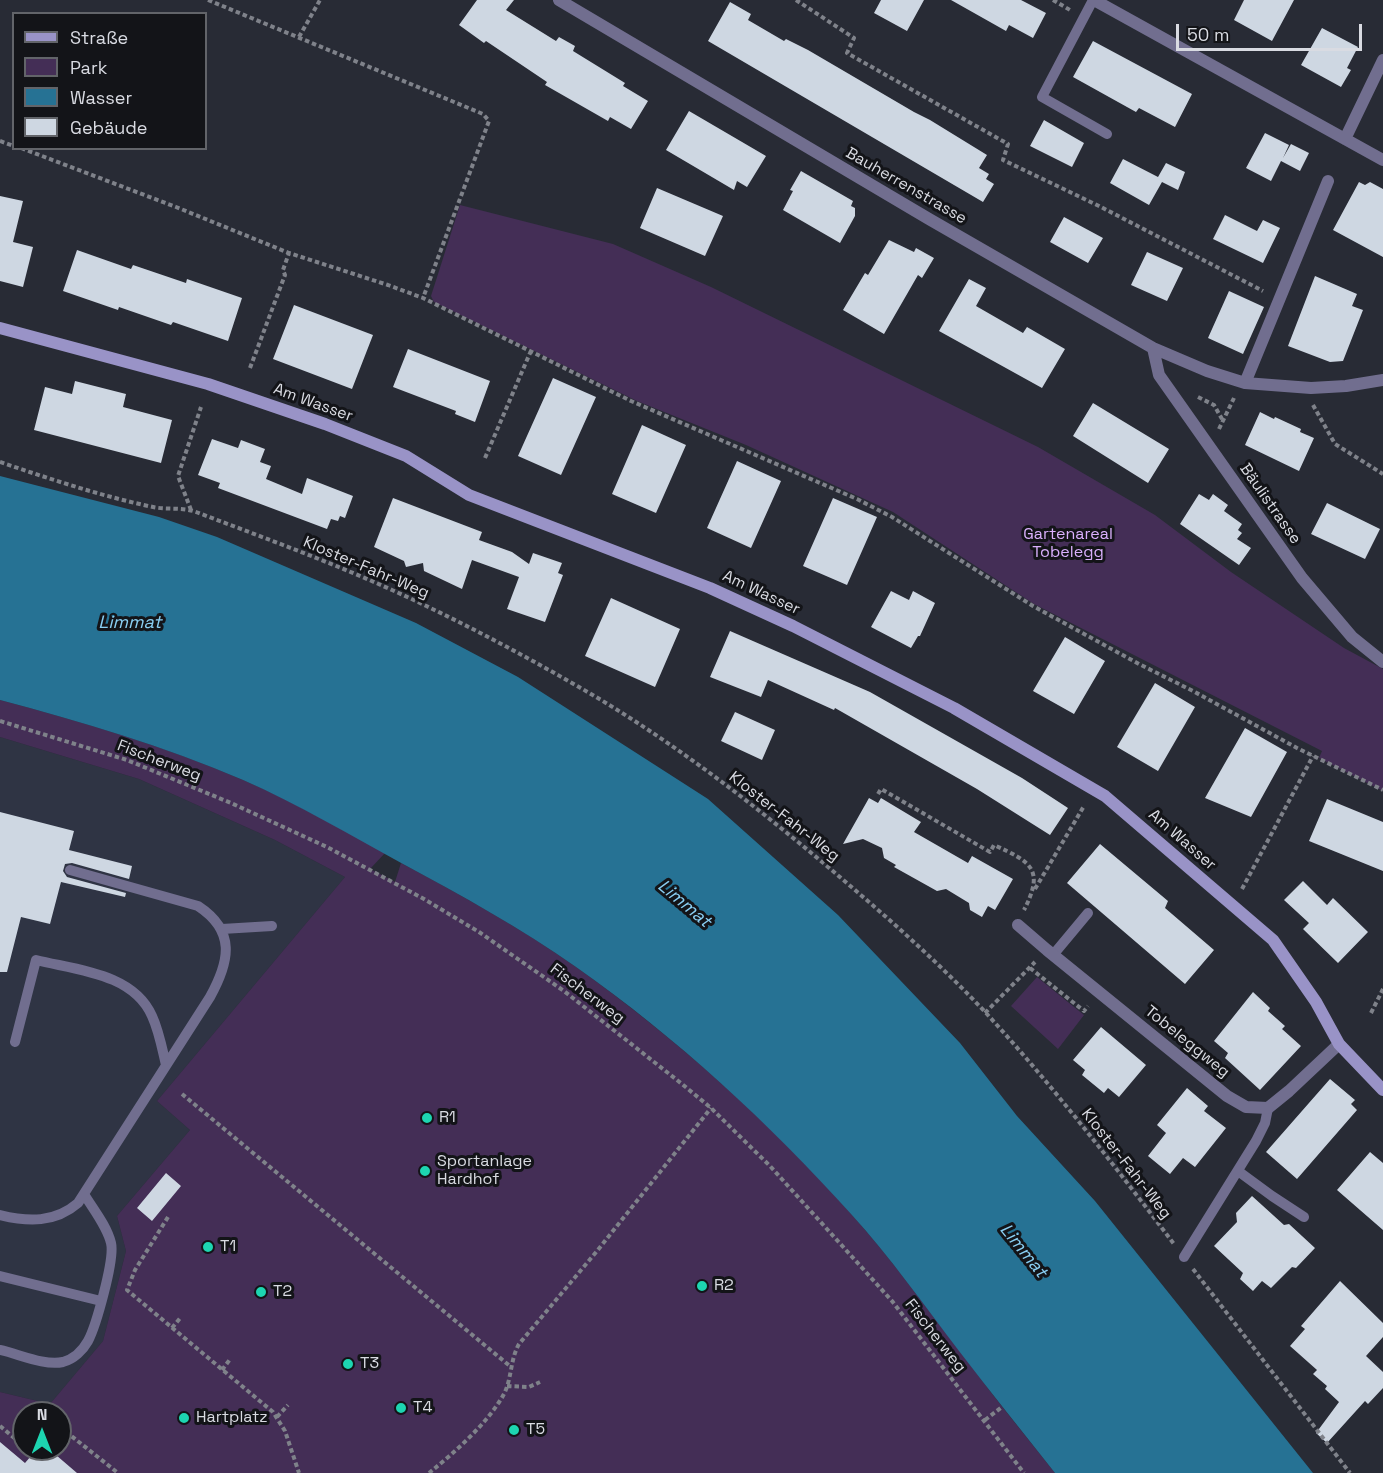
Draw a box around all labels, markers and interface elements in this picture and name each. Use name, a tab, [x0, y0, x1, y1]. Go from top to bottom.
legend	[12, 12, 207, 150]
scale bar	[1179, 12, 1365, 50]
text: 50 m	[1187, 23, 1229, 46]
text: Straße	[70, 26, 128, 49]
text: Park	[70, 56, 107, 79]
text: Wasser	[70, 86, 132, 109]
text: Gebäude	[70, 116, 148, 139]
street label: Bauherrenstrasse	[842, 144, 970, 228]
street label: Am Wasser	[271, 380, 355, 426]
street label: Bäulistrasse	[1235, 460, 1305, 548]
park label: Gartenareal Tobelegg	[1023, 525, 1113, 563]
street label: Kloster-Fahr-Weg	[300, 533, 432, 603]
street label: Am Wasser	[719, 567, 803, 619]
water label: Limmat	[98, 612, 162, 634]
street label: Fischerweg	[114, 736, 204, 786]
street label: Kloster-Fahr-Weg	[725, 768, 843, 866]
street label: Am Wasser	[1144, 805, 1220, 875]
water label: Limmat	[653, 875, 715, 933]
street label: Fischerweg	[546, 960, 628, 1028]
street label: Tobeleggweg	[1141, 1002, 1233, 1082]
street label: Kloster-Fahr-Weg	[1077, 1105, 1175, 1223]
place label: R1	[439, 1108, 456, 1128]
marker: R1	[420, 1111, 434, 1125]
place label: Sportanlage Hardhof	[437, 1152, 532, 1190]
marker: Sportanlage Hardhof	[418, 1164, 432, 1178]
water label: Limmat	[995, 1220, 1051, 1282]
place label: T1	[220, 1237, 236, 1257]
marker: T1	[201, 1240, 215, 1254]
place label: R2	[714, 1276, 734, 1296]
marker: R2	[695, 1279, 709, 1293]
place label: T2	[273, 1282, 292, 1302]
marker: T2	[254, 1285, 268, 1299]
street label: Fischerweg	[900, 1295, 970, 1377]
place label: T3	[360, 1354, 379, 1374]
marker: T3	[341, 1357, 355, 1371]
place label: T4	[413, 1398, 432, 1418]
north arrow	[12, 1401, 72, 1461]
marker: T4	[394, 1401, 408, 1415]
text: N	[37, 1404, 47, 1425]
place label: Hartplatz	[196, 1408, 268, 1428]
marker: Hartplatz	[177, 1411, 191, 1425]
place label: T5	[526, 1420, 545, 1440]
marker: T5	[507, 1423, 521, 1437]

